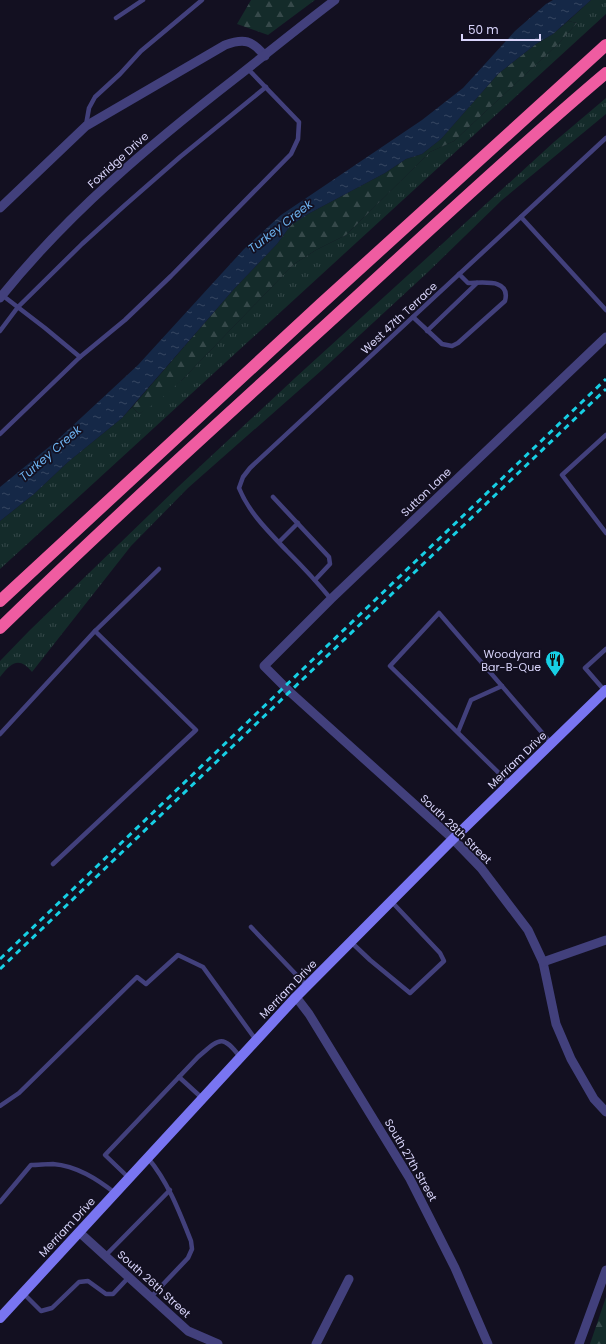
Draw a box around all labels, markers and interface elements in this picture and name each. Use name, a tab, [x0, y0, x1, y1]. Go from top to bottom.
scale bar	[462, 16, 540, 42]
text: 50 m	[468, 21, 499, 38]
street label: Foxridge Drive	[84, 128, 152, 192]
water label: Turkey Creek	[244, 195, 316, 257]
street label: West 47th Terrace	[357, 278, 441, 358]
water label: Turkey Creek	[15, 421, 85, 485]
street label: Sutton Lane	[397, 464, 455, 520]
place label: Woodyard Bar-B-Que	[481, 646, 541, 675]
restaurant icon: Woodyard Bar-B-Que	[544, 649, 566, 677]
street label: Merriam Drive	[484, 728, 550, 792]
street label: South 28th Street	[417, 791, 495, 867]
street label: Merriam Drive	[256, 956, 320, 1022]
street label: South 27th Street	[381, 1116, 441, 1204]
street label: Merriam Drive	[35, 1193, 99, 1260]
street label: South 26th Street	[114, 1247, 194, 1321]

